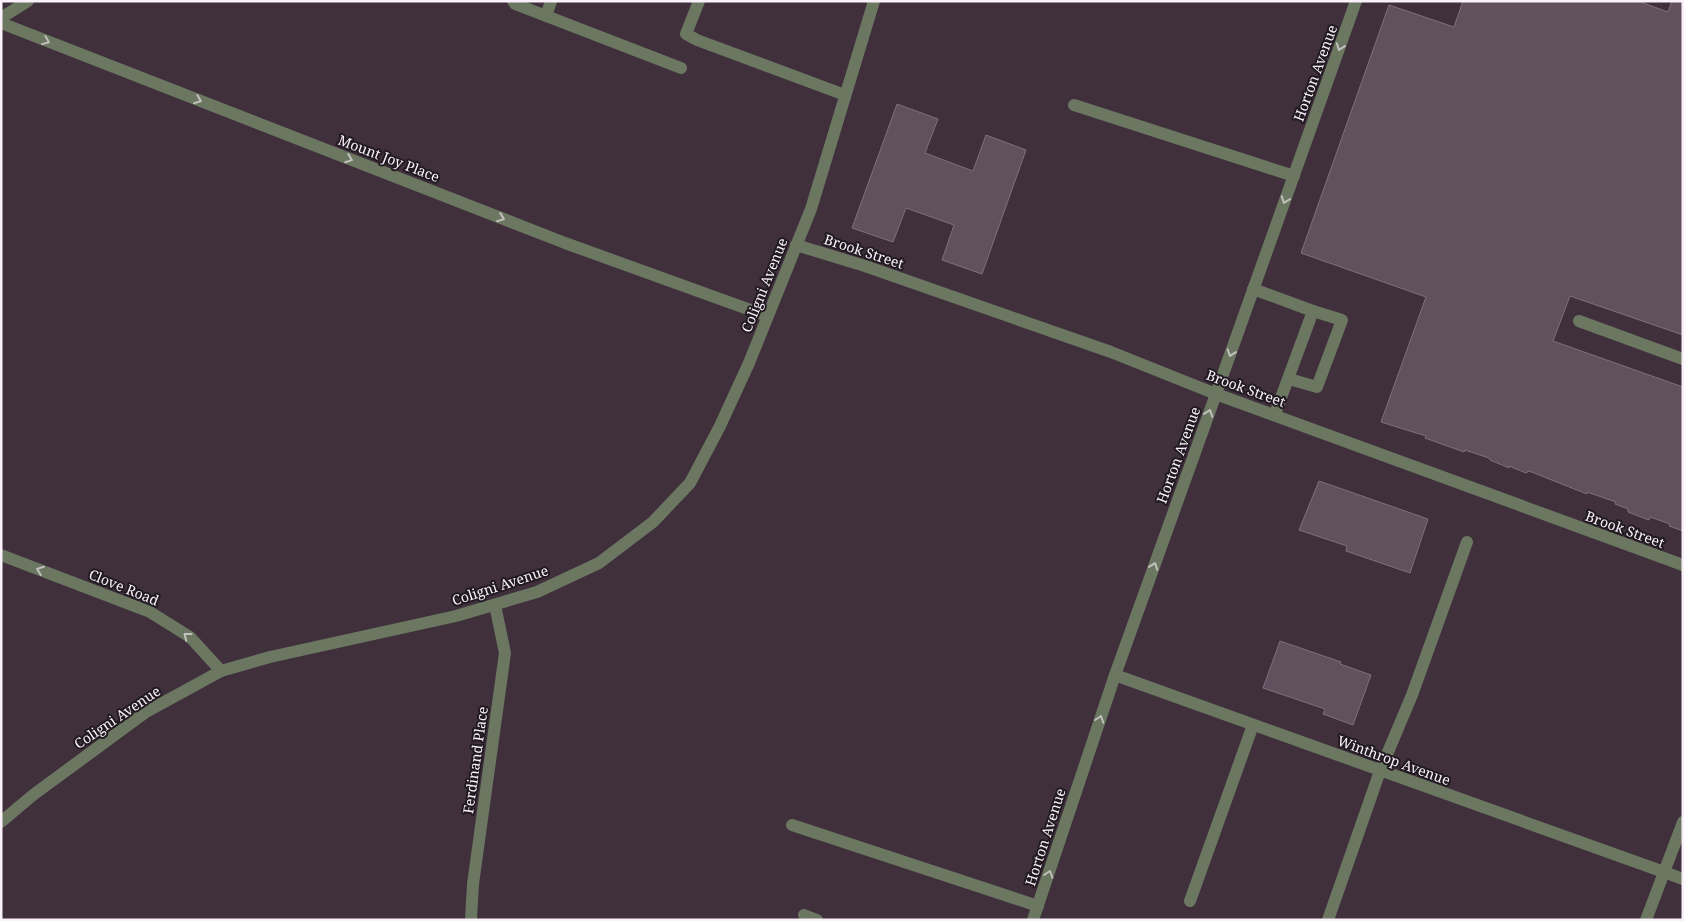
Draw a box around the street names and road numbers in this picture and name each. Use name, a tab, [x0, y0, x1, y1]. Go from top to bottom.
street label: Horton Avenue	[1289, 22, 1341, 124]
street label: Mount Joy Place	[336, 130, 442, 186]
street label: Brook Street	[822, 229, 906, 273]
street label: Coligni Avenue	[736, 235, 792, 335]
street label: Brook Street	[1204, 365, 1288, 411]
street label: Horton Avenue	[1152, 404, 1204, 506]
street label: Brook Street	[1583, 506, 1667, 552]
street label: Coligni Avenue	[449, 560, 551, 610]
street label: Clove Road	[86, 564, 162, 610]
street label: Coligni Avenue	[70, 681, 164, 753]
street label: Ferdinand Place	[458, 705, 492, 815]
street label: Winthrop Avenue	[1335, 731, 1453, 789]
street label: Horton Avenue	[1020, 786, 1070, 888]

